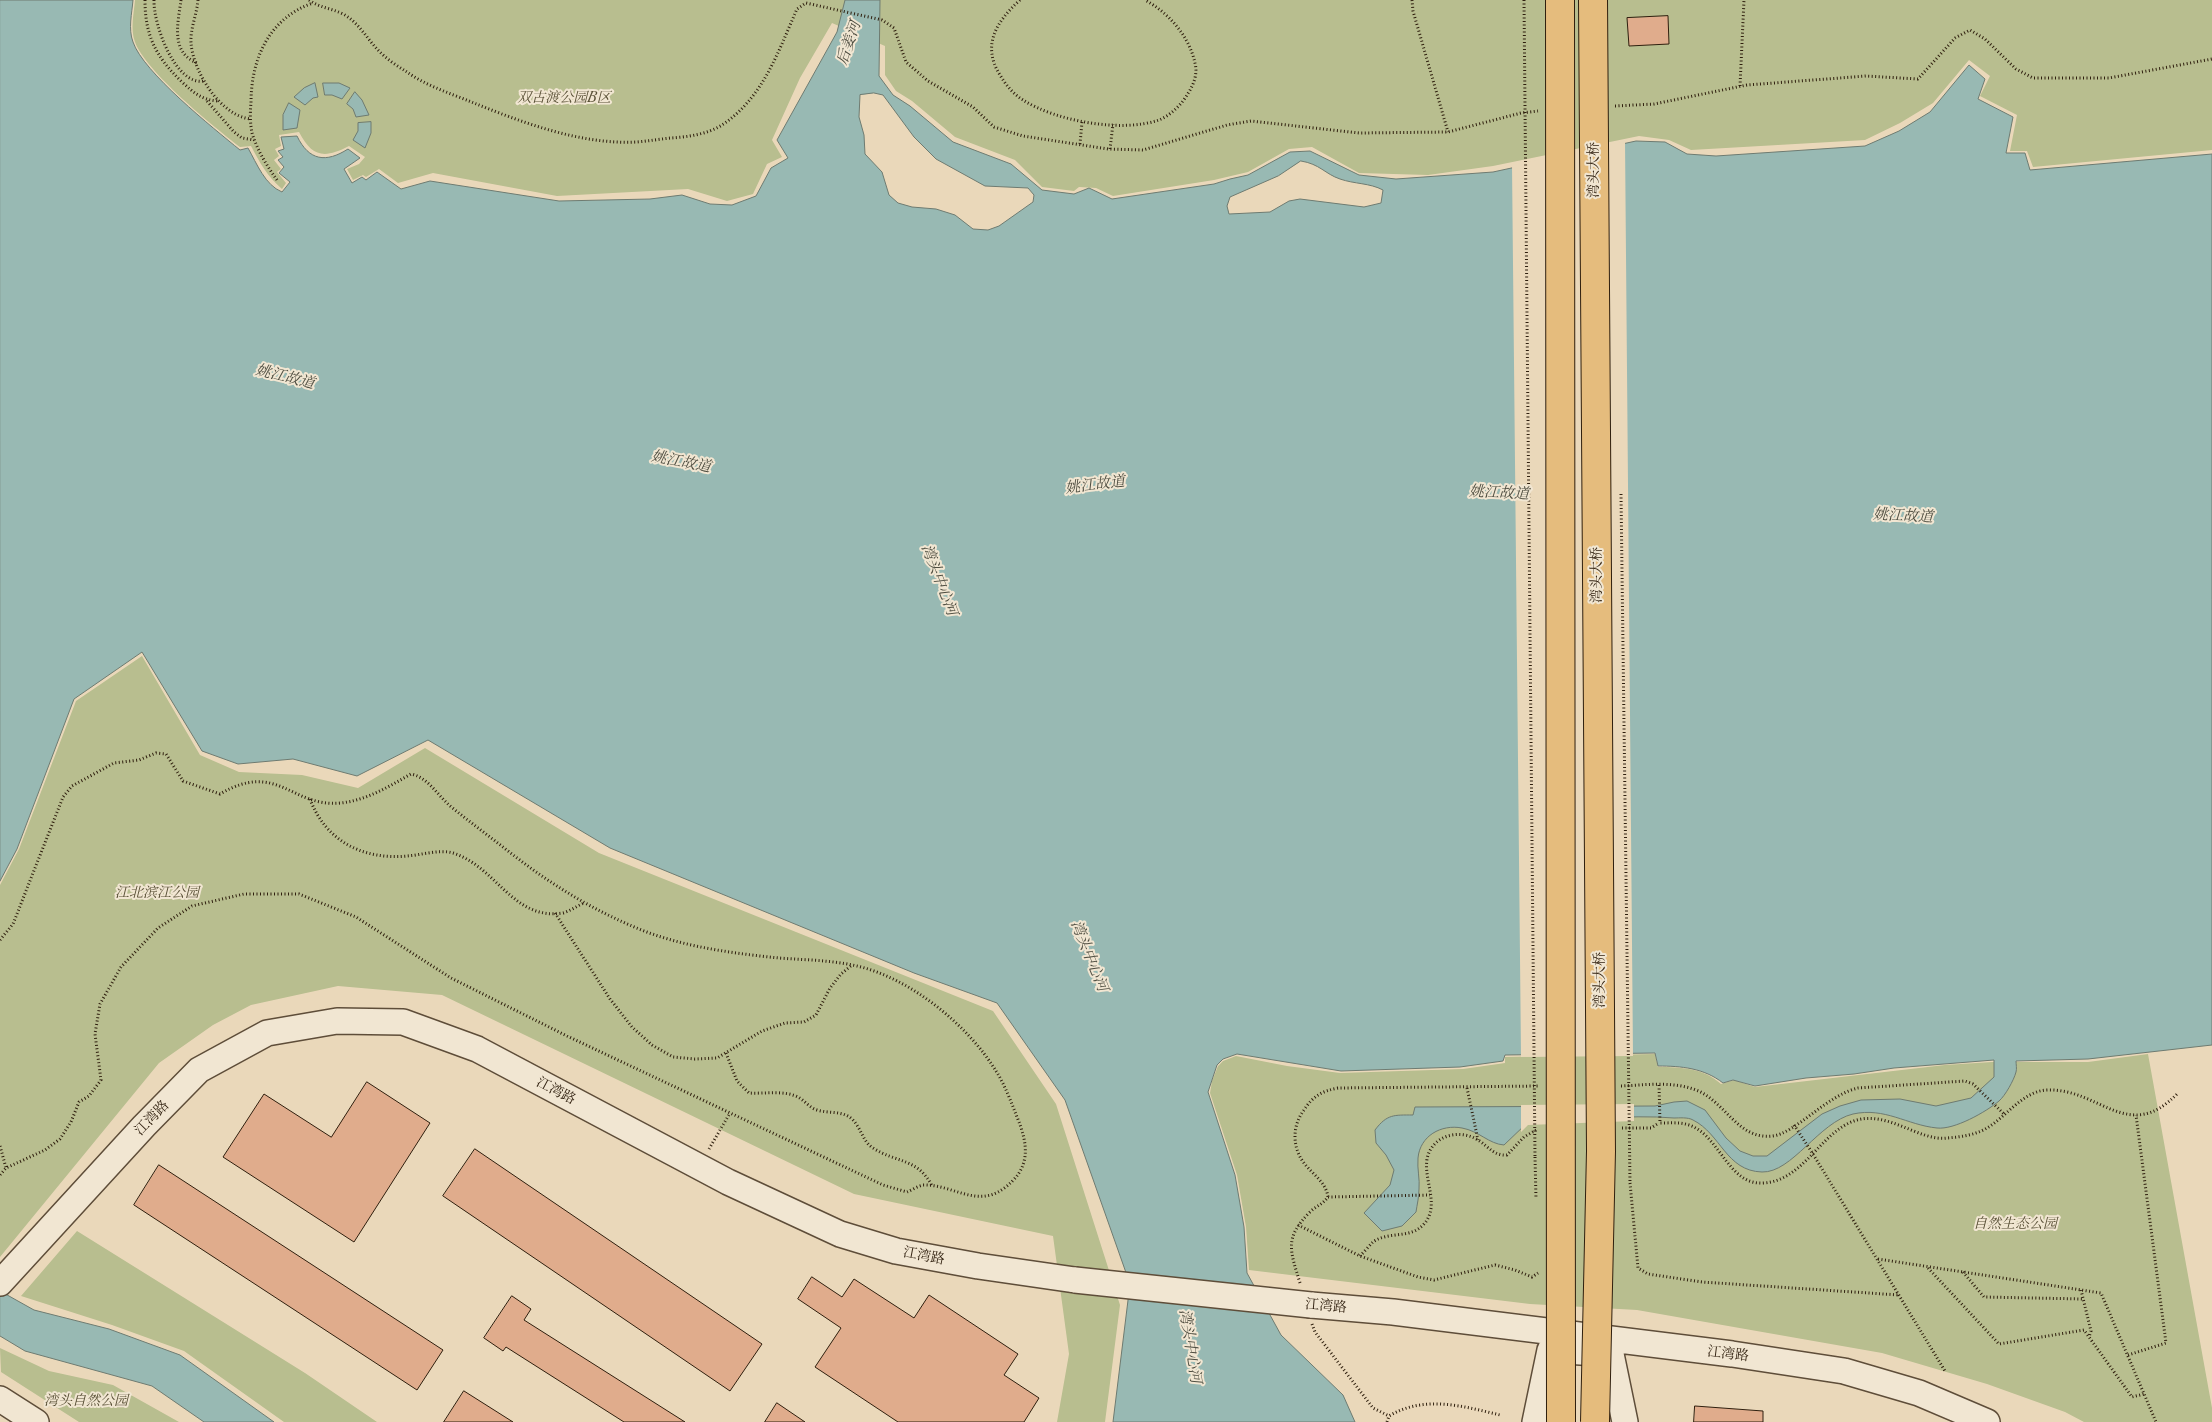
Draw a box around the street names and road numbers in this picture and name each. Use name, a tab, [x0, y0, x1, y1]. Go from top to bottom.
street label: 湾头大桥	[1586, 142, 1602, 198]
street label: 湾头大桥	[1589, 547, 1605, 603]
street label: 湾头大桥	[1592, 952, 1608, 1008]
street label: 江湾路	[534, 1074, 578, 1108]
street label: 江湾路	[131, 1097, 173, 1139]
street label: 江湾路	[902, 1244, 946, 1268]
street label: 江湾路	[1304, 1296, 1348, 1316]
street label: 江湾路	[1706, 1343, 1750, 1365]

